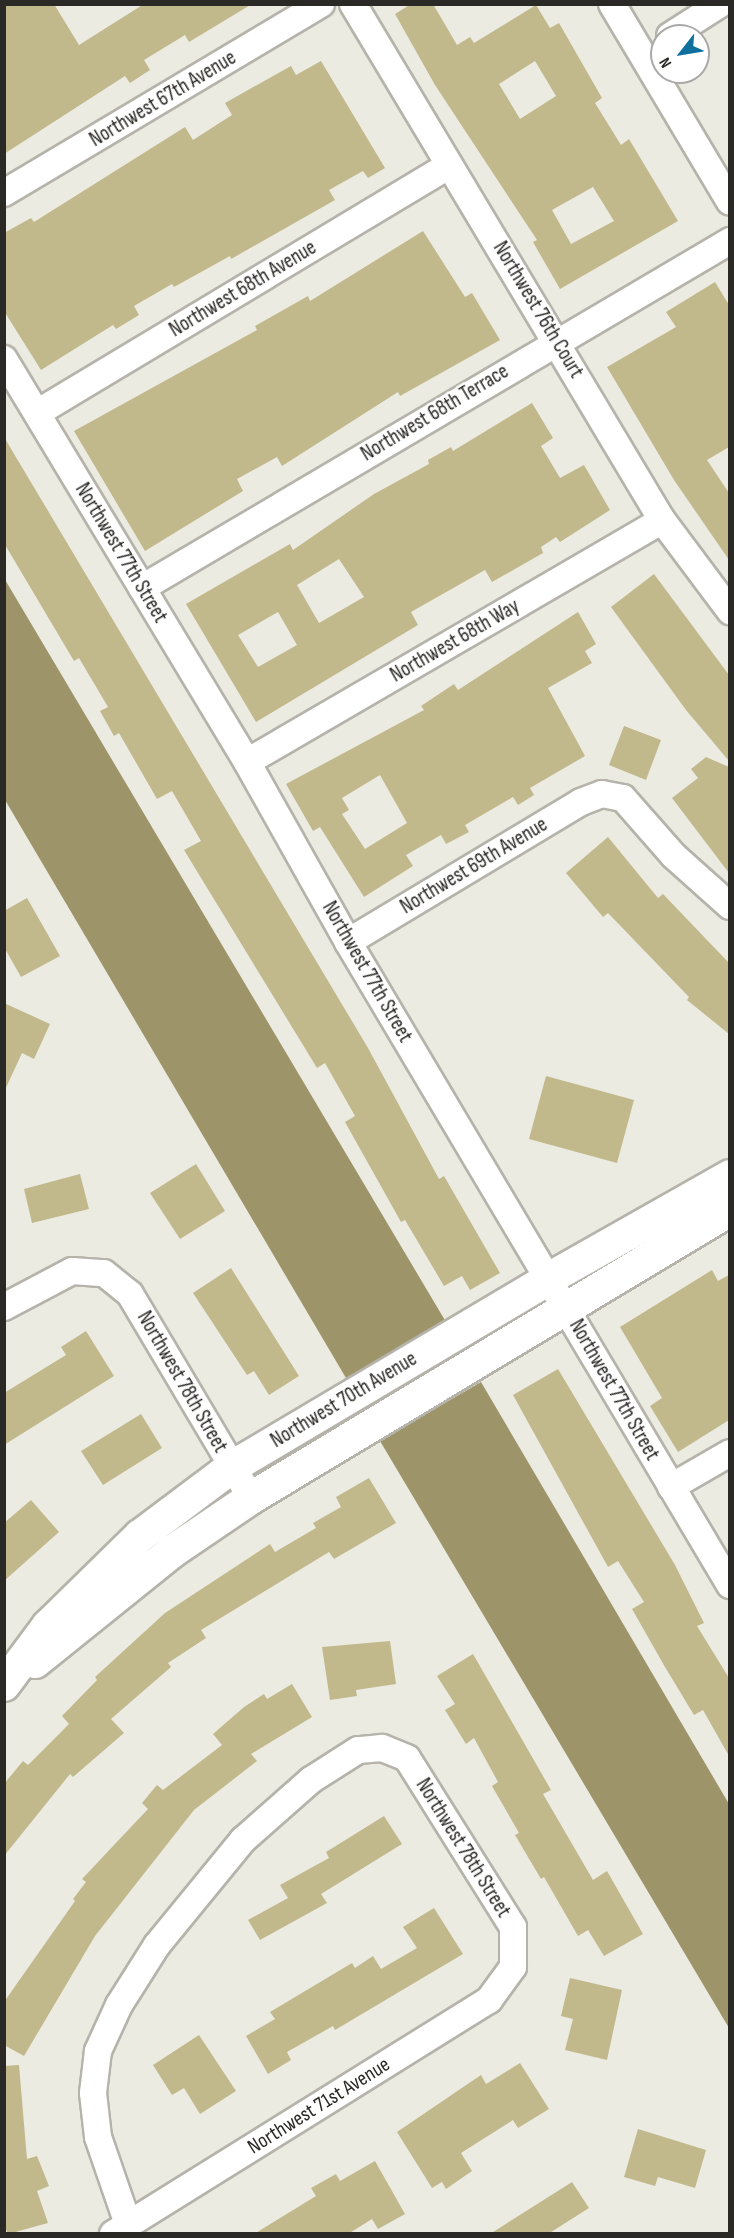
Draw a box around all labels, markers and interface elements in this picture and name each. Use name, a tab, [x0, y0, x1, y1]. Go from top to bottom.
north arrow	[650, 24, 710, 84]
street label: Northwest 67th Avenue	[85, 45, 241, 153]
text: N	[656, 54, 676, 71]
street label: Northwest 68th Avenue	[165, 235, 321, 343]
street label: Northwest 76th Court	[487, 237, 589, 383]
street label: Northwest 68th Terrace	[357, 359, 513, 467]
street label: Northwest 77th Street	[69, 479, 173, 627]
street label: Northwest 68th Way	[386, 594, 524, 688]
street label: Northwest 69th Avenue	[396, 812, 552, 920]
street label: Northwest 77th Street	[316, 897, 418, 1047]
street label: Northwest 78th Street	[131, 1307, 233, 1457]
street label: Northwest 77th Street	[563, 1315, 665, 1465]
street label: Northwest 70th Avenue	[266, 1346, 422, 1454]
street label: Northwest 78th Street	[410, 1774, 516, 1922]
street label: Northwest 71st Avenue	[243, 2052, 395, 2160]

